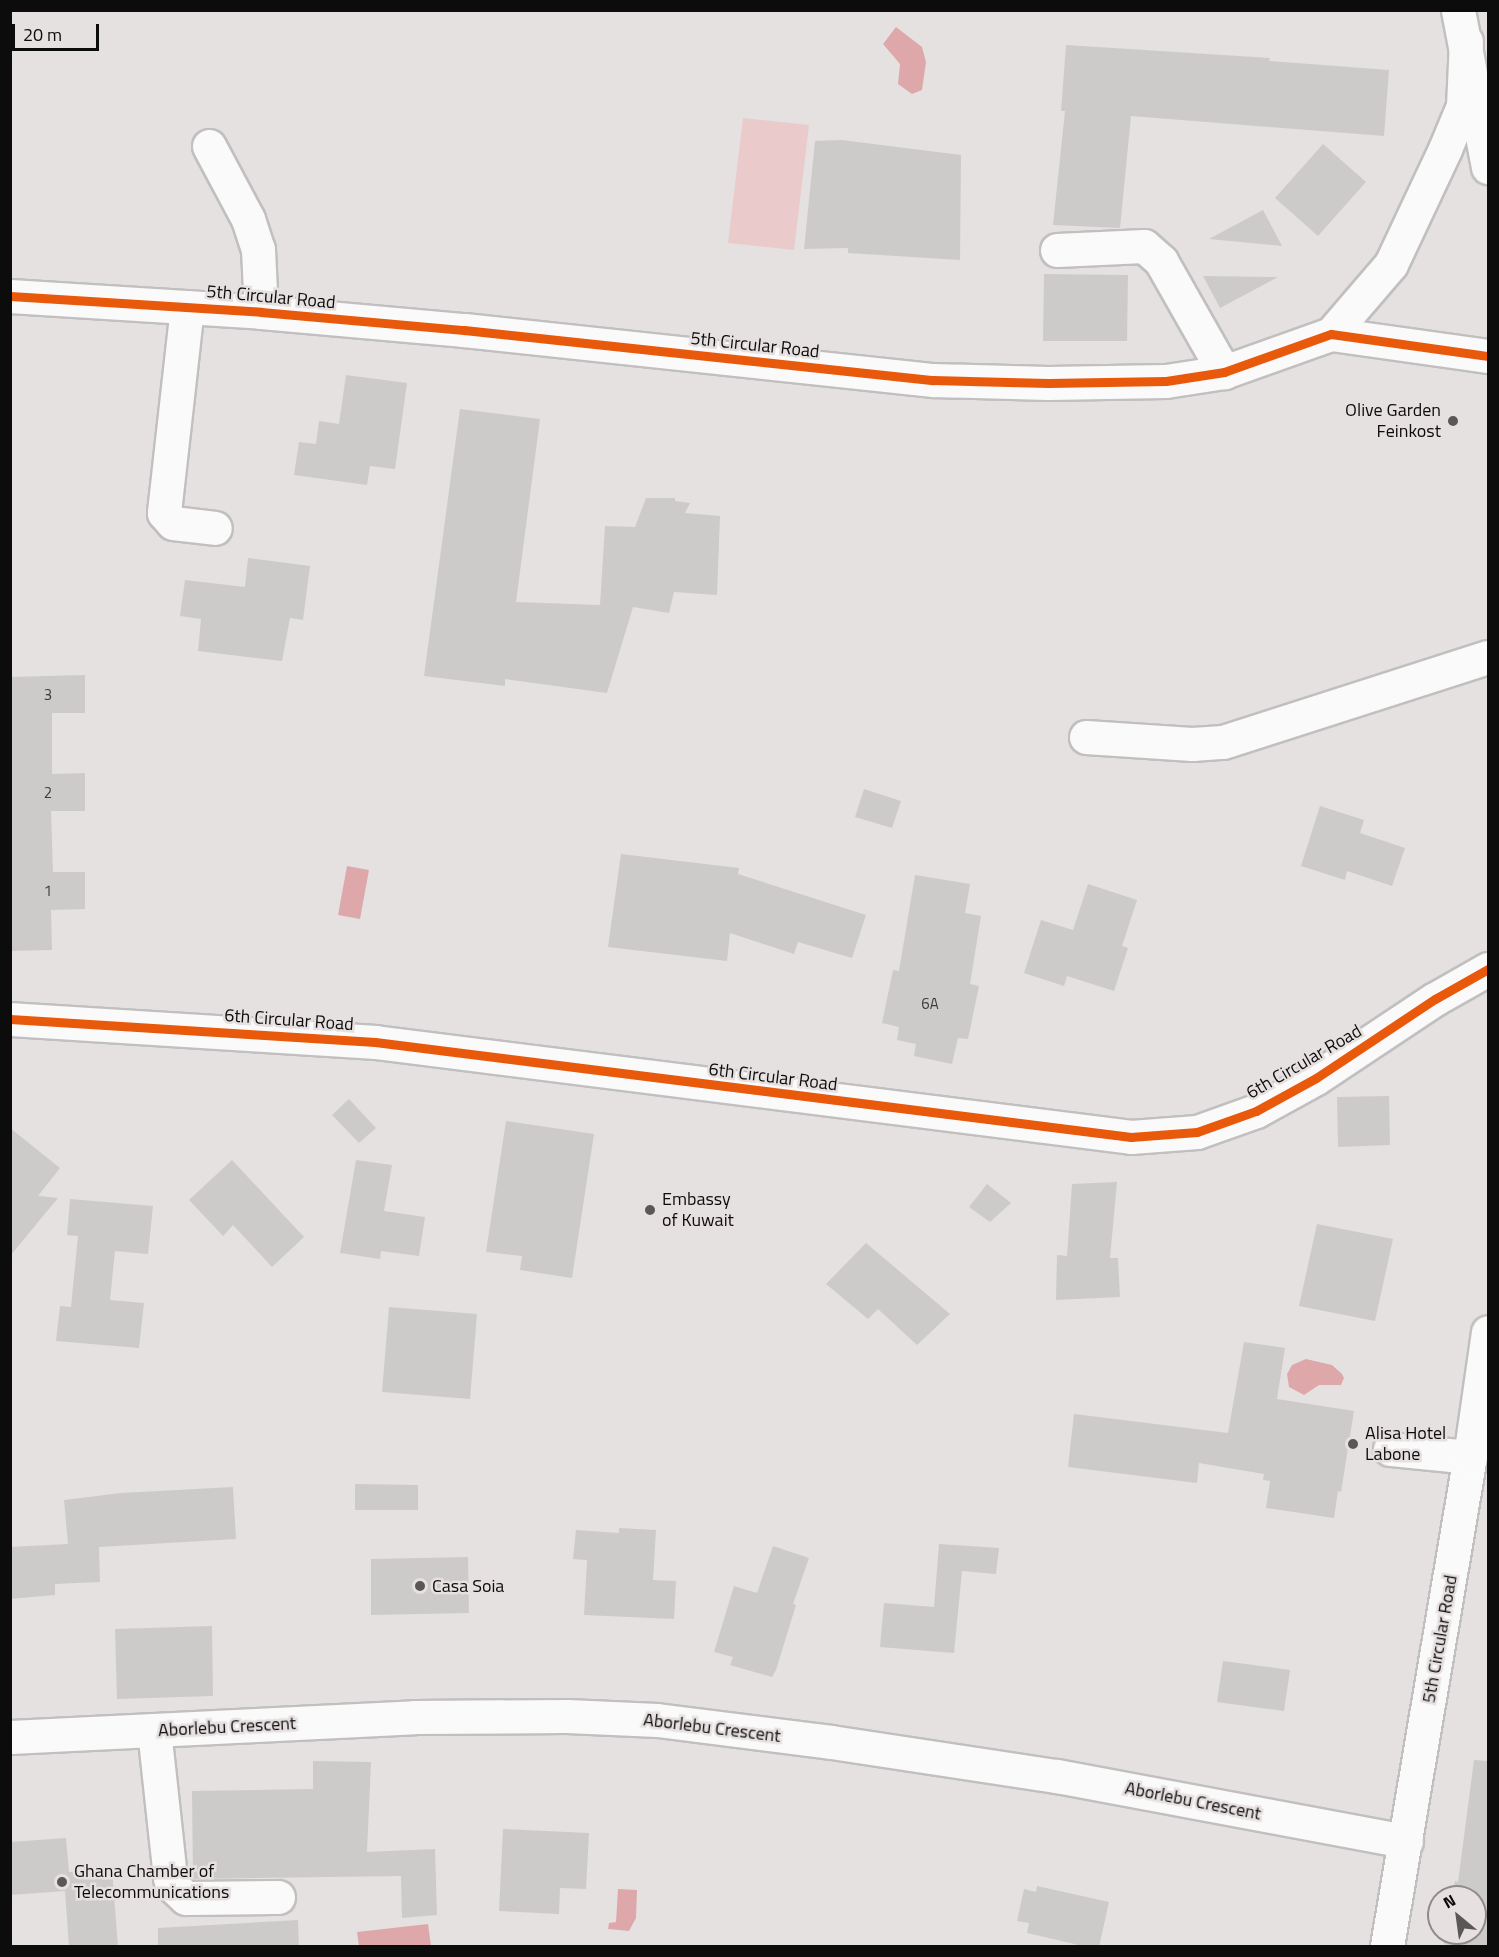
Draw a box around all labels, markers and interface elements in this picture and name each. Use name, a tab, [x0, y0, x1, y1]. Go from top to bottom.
scale bar	[15, 12, 102, 50]
text: 20 m	[23, 21, 62, 48]
street label: 5th Circular Road	[206, 281, 336, 313]
street label: 5th Circular Road	[689, 327, 821, 363]
place label: Olive Garden Feinkost	[1345, 400, 1441, 442]
marker: Olive Garden Feinkost	[1446, 414, 1460, 428]
house number: 3	[44, 686, 52, 704]
house number: 2	[44, 784, 52, 802]
house number: 1	[44, 882, 52, 900]
house number: 6A	[921, 995, 939, 1013]
street label: 6th Circular Road	[224, 1005, 354, 1035]
street label: 6th Circular Road	[1243, 1020, 1365, 1104]
street label: 6th Circular Road	[707, 1058, 839, 1096]
place label: Embassy of Kuwait	[662, 1189, 734, 1232]
marker: Embassy of Kuwait	[643, 1203, 657, 1217]
place label: Alisa Hotel Labone	[1365, 1423, 1446, 1466]
marker: Alisa Hotel Labone	[1346, 1437, 1360, 1451]
street label: 5th Circular Road	[1418, 1573, 1462, 1705]
place label: Casa Soia	[432, 1575, 504, 1597]
marker: Casa Soia	[413, 1579, 427, 1593]
street label: Aborlebu Crescent	[642, 1709, 782, 1747]
street label: Aborlebu Crescent	[157, 1713, 297, 1741]
street label: Aborlebu Crescent	[1123, 1777, 1263, 1825]
place label: Ghana Chamber of Telecommunications	[74, 1861, 229, 1904]
marker: Ghana Chamber of Telecommunications	[55, 1875, 69, 1889]
north arrow	[1427, 1885, 1487, 1945]
text: N	[1439, 1888, 1460, 1914]

